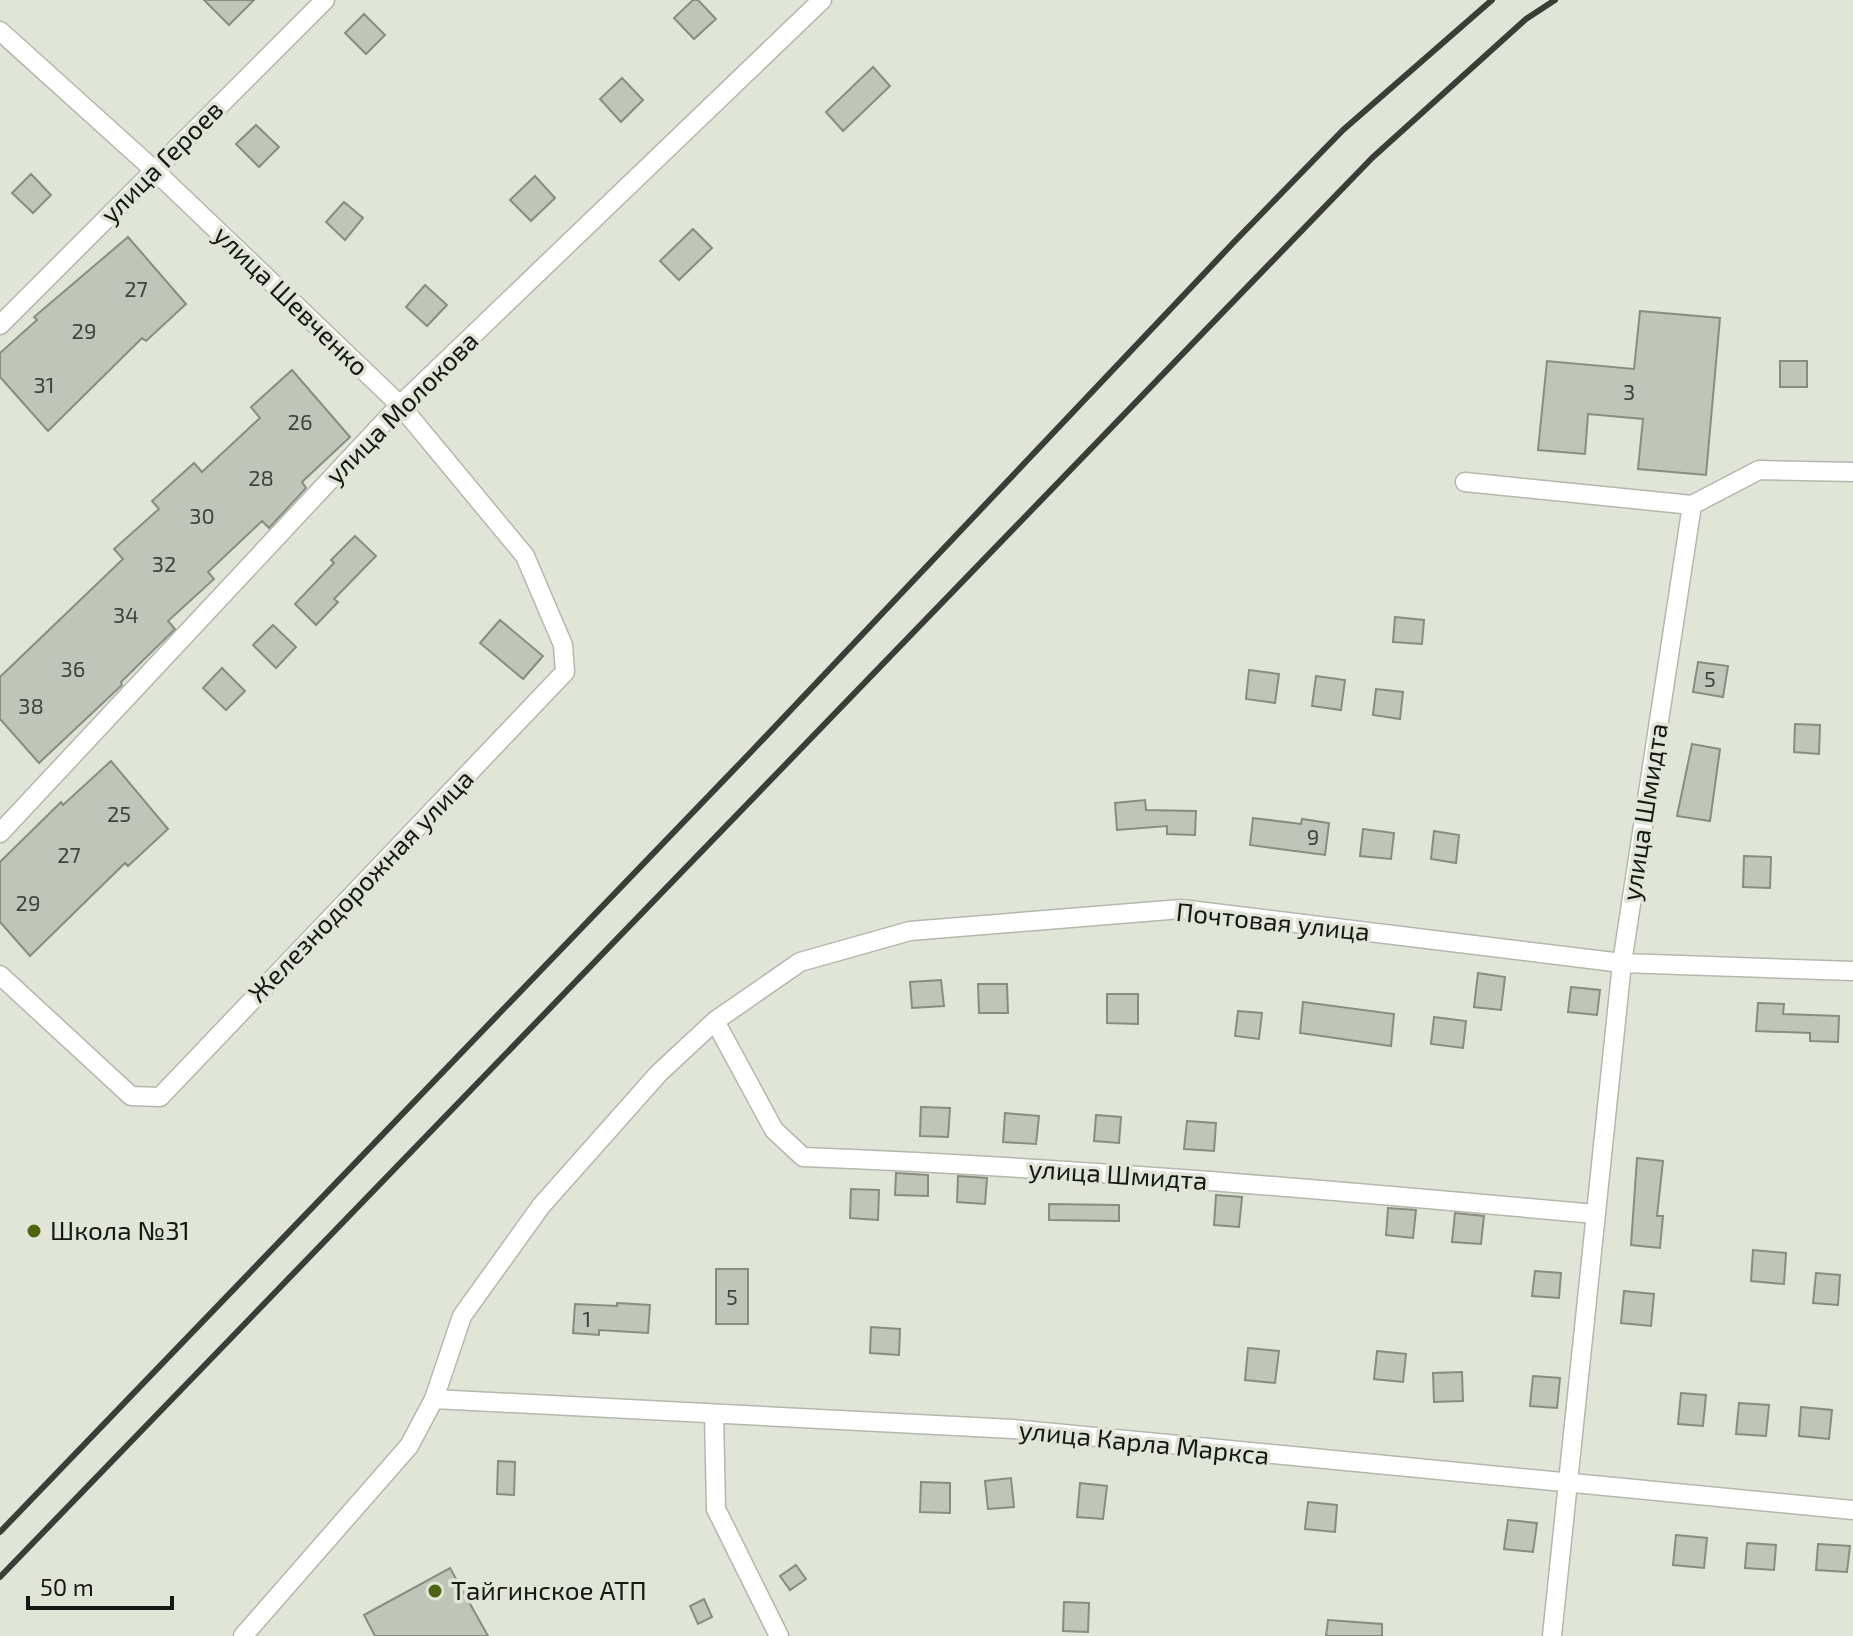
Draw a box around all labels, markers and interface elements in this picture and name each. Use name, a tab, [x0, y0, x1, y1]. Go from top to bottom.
street label: улица Героев	[93, 93, 229, 229]
street label: улица Шевченко	[208, 218, 376, 382]
house number: 27	[124, 275, 148, 301]
house number: 29	[72, 317, 96, 343]
street label: улица Молокова	[318, 324, 484, 490]
house number: 31	[34, 371, 55, 397]
house number: 3	[1623, 378, 1635, 404]
house number: 26	[288, 408, 312, 434]
house number: 28	[248, 464, 274, 490]
house number: 30	[189, 502, 215, 528]
house number: 32	[152, 550, 176, 576]
house number: 34	[113, 601, 139, 627]
house number: 36	[61, 655, 85, 681]
house number: 5	[1704, 665, 1716, 691]
house number: 38	[18, 692, 44, 718]
street label: улица Шмидта	[1614, 721, 1674, 903]
street label: Железнодорожная улица	[241, 762, 480, 1008]
house number: 25	[107, 800, 131, 826]
house number: 9	[1307, 823, 1319, 849]
house number: 27	[57, 841, 81, 867]
house number: 29	[16, 889, 40, 915]
street label: Почтовая улица	[1175, 895, 1372, 947]
street label: улица Шмидта	[1027, 1152, 1209, 1196]
place label: Школа №31	[50, 1214, 190, 1245]
marker: Школа №31	[25, 1222, 43, 1240]
house number: 5	[726, 1283, 738, 1309]
house number: 1	[583, 1305, 591, 1331]
street label: улица Карла Маркса	[1017, 1413, 1271, 1471]
scale bar	[28, 1560, 172, 1610]
text: 50 m	[40, 1572, 94, 1601]
place label: Тайгинское АТП	[451, 1574, 647, 1605]
marker: Тайгинское АТП	[426, 1582, 444, 1600]

